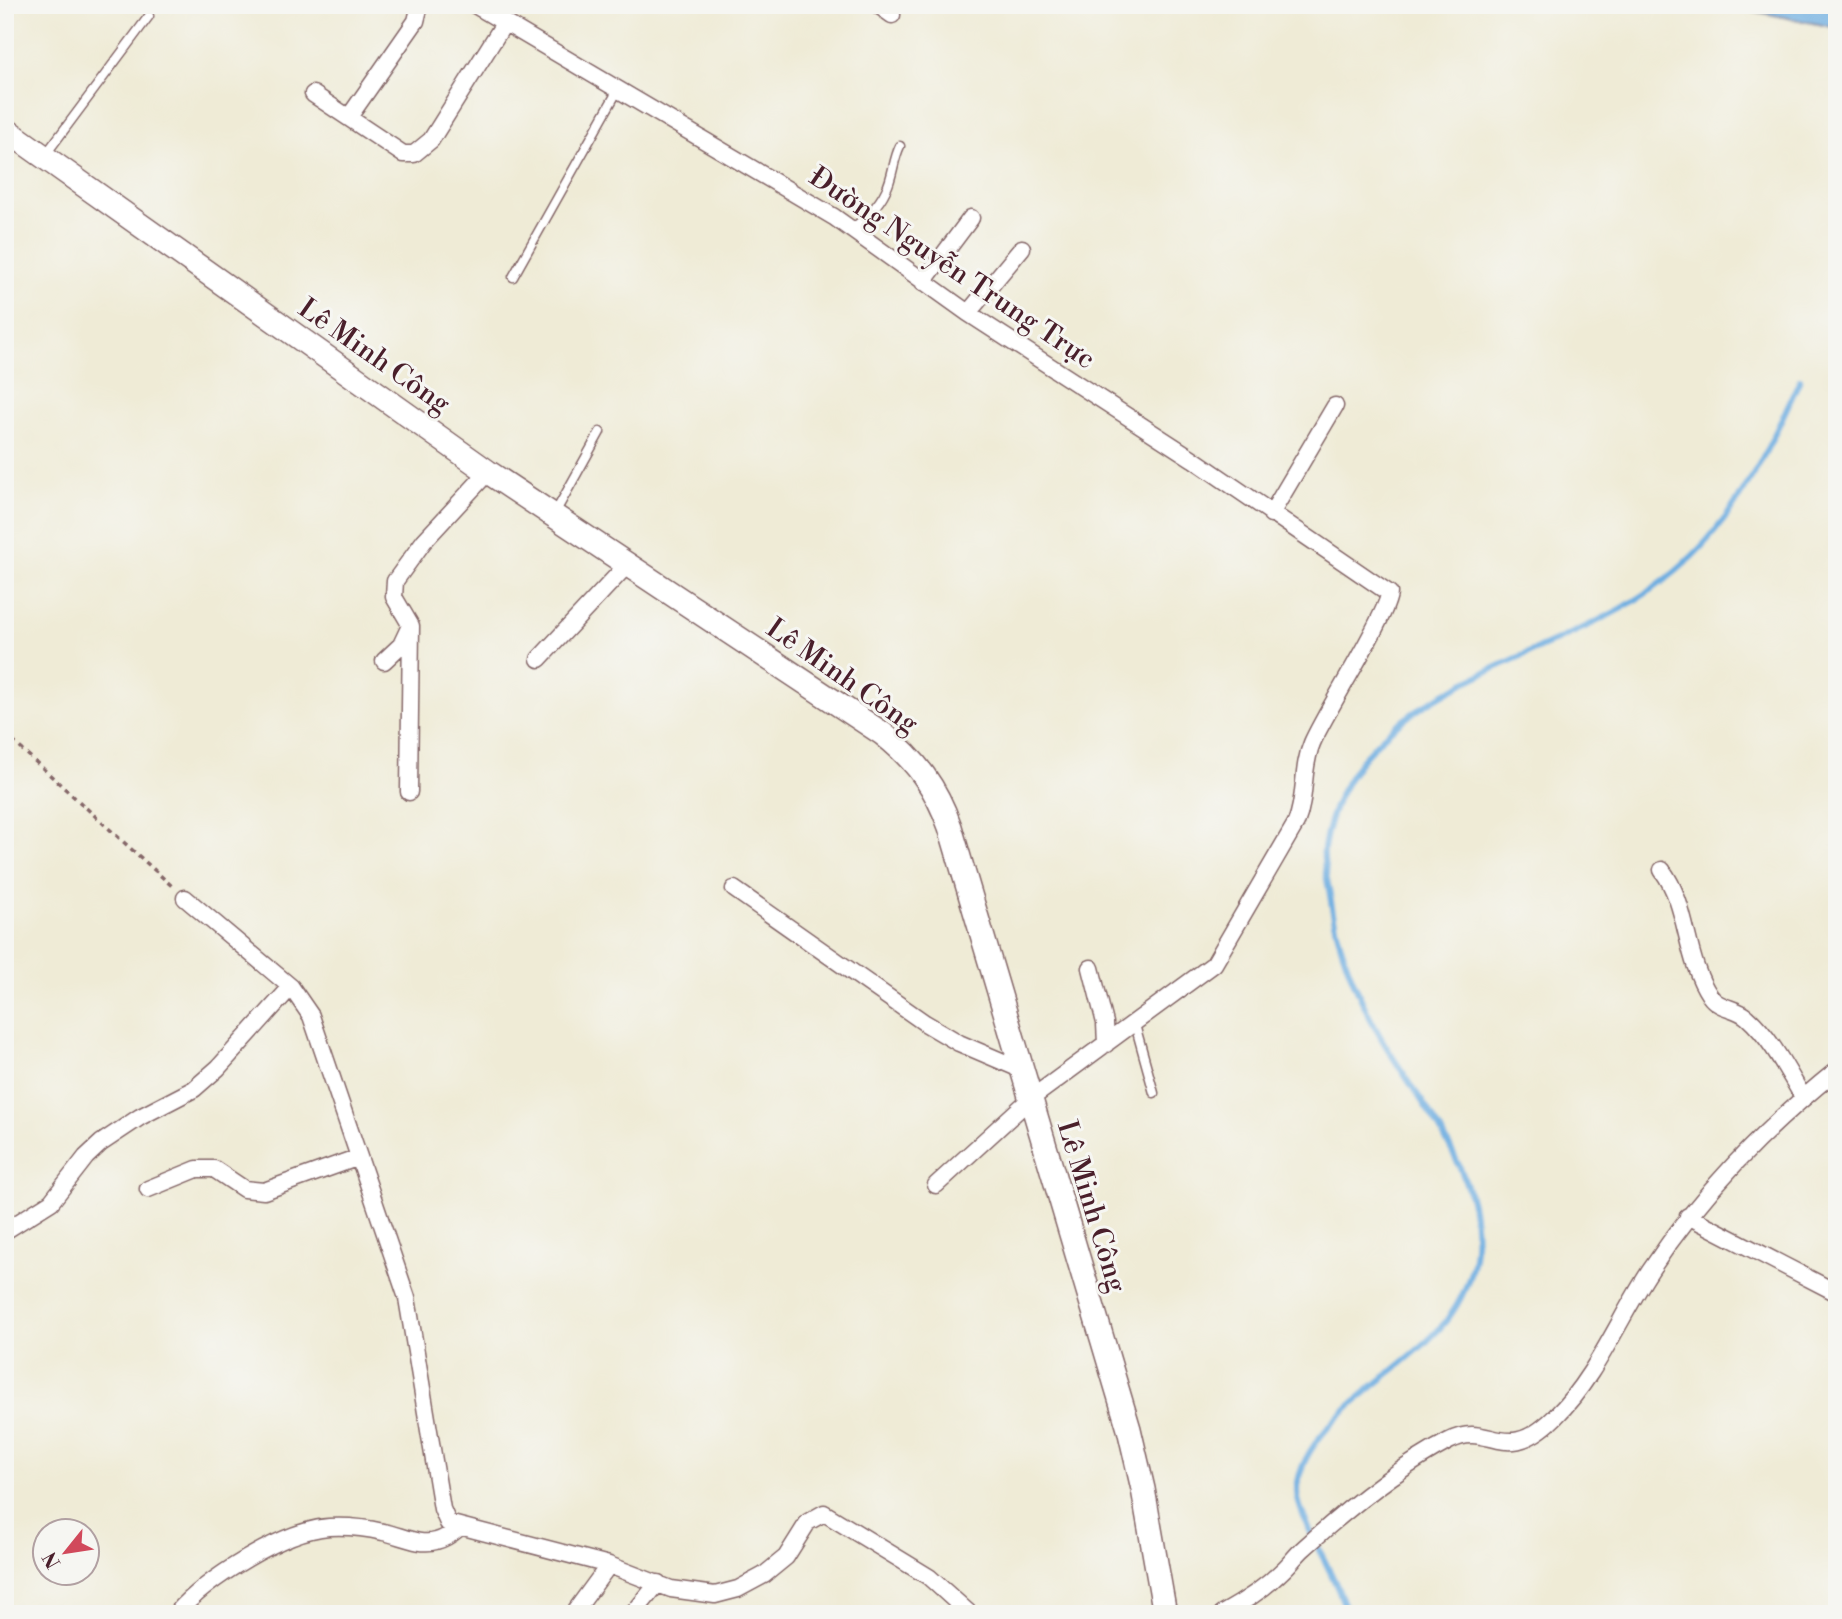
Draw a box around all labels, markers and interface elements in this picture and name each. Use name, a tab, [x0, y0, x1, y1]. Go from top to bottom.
street label: Đường Nguyễn Trung Trực	[803, 159, 1102, 377]
street label: Lê Minh Công	[291, 291, 457, 422]
street label: Lê Minh Công	[759, 611, 925, 742]
street label: Lê Minh Công	[1049, 1116, 1134, 1297]
north arrow	[32, 1518, 102, 1588]
text: N	[38, 1547, 66, 1573]

